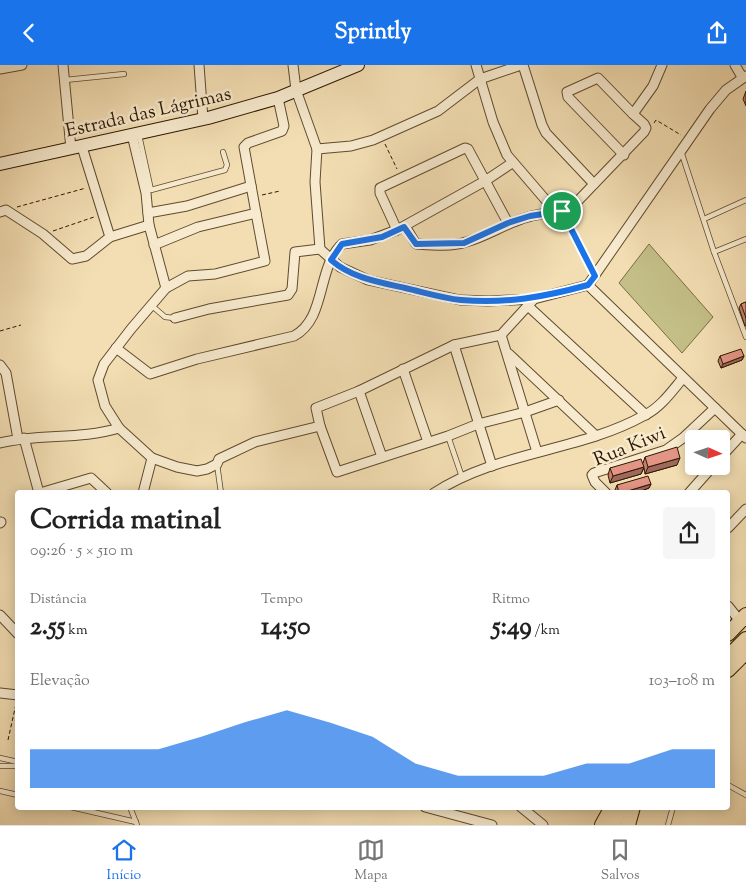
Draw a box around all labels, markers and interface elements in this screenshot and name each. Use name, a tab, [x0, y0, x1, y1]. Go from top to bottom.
text: Sprintly	[334, 17, 412, 49]
icon: back	[15, 19, 43, 47]
icon: share	[703, 19, 731, 47]
street label: Estrada das Lágrimas	[63, 81, 234, 146]
pin	[541, 190, 583, 232]
icon: arrive	[548, 197, 576, 225]
street label: Rua Kiwi	[590, 421, 670, 474]
north arrow	[685, 430, 730, 475]
map controls	[685, 430, 730, 475]
text: Corrida matinal	[30, 501, 221, 541]
button: share	[663, 507, 715, 559]
text: 09:26 · 5 × 510 m	[30, 540, 133, 563]
text: Distância	[30, 590, 87, 610]
text: Tempo	[261, 590, 303, 610]
text: Ritmo	[492, 590, 530, 610]
text: 2.55	[30, 610, 65, 646]
text: 14:50	[261, 610, 310, 646]
text: 5:49	[492, 610, 532, 646]
text: km	[65, 621, 88, 641]
text: /km	[532, 621, 560, 641]
text: Elevação	[30, 670, 90, 693]
text: 103–108 m	[649, 670, 715, 693]
tab: Início	[107, 836, 141, 886]
tab: Mapa	[354, 836, 388, 886]
tab: Salvos	[601, 836, 639, 886]

